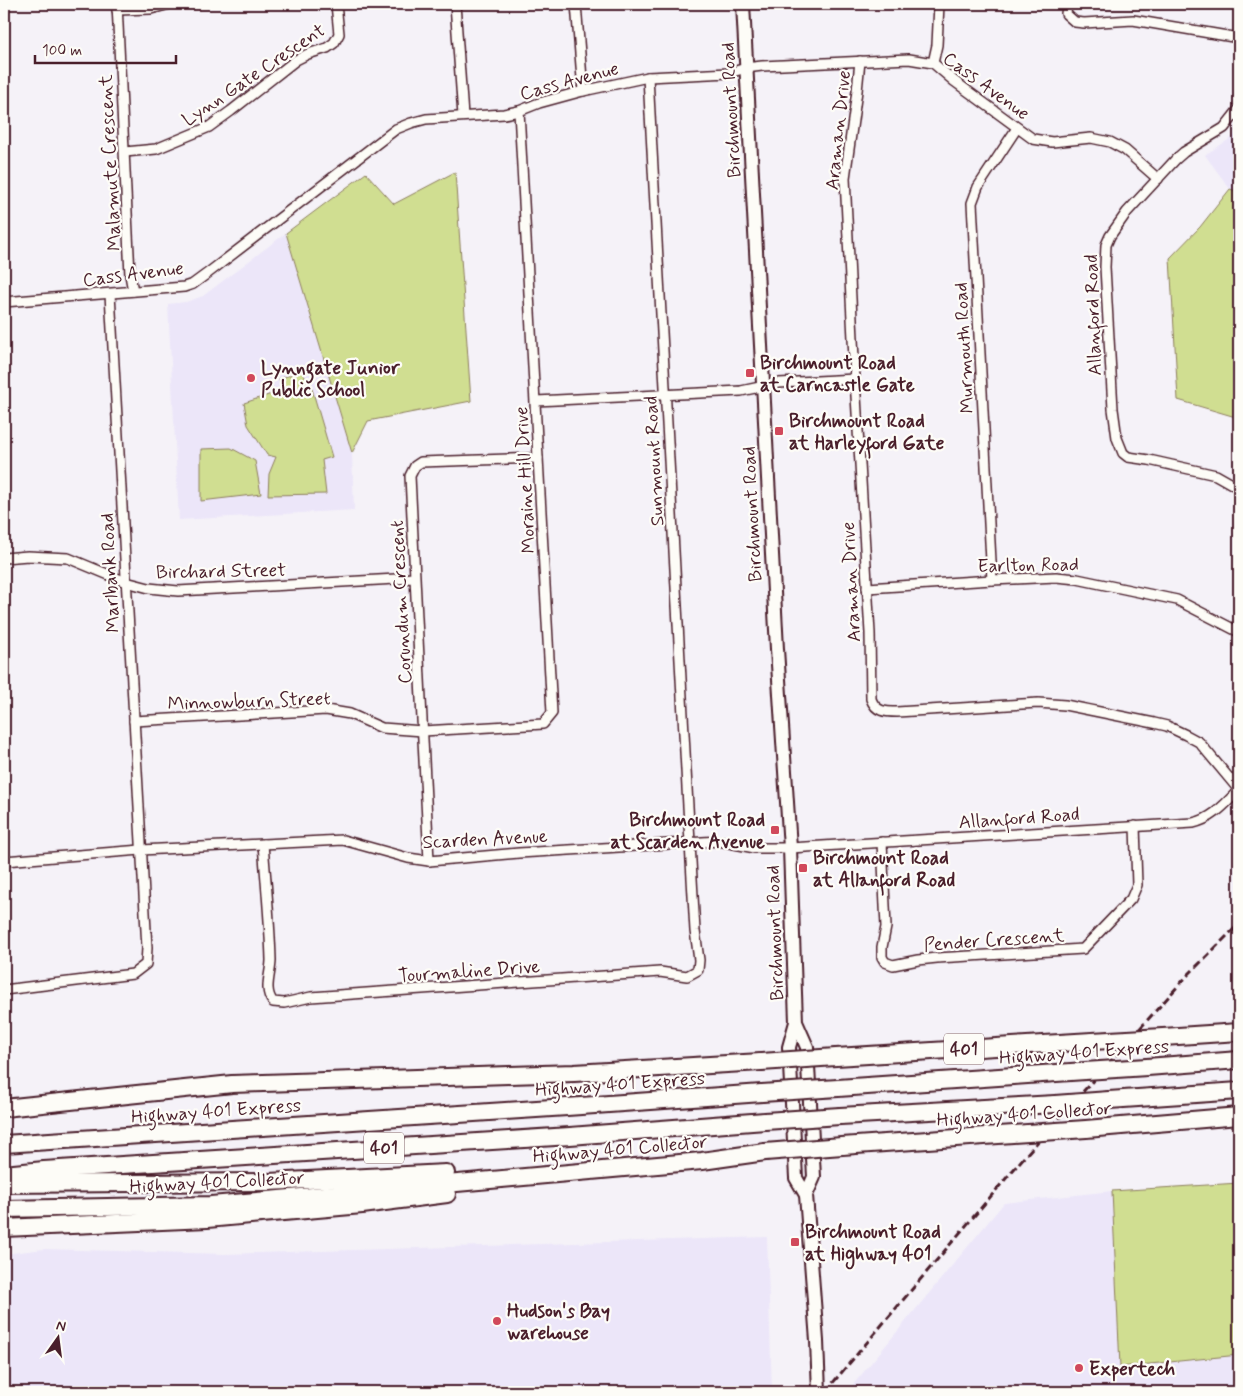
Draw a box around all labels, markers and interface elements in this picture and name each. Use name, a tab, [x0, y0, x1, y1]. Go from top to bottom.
street label: Lynn Gate Crescent	[177, 18, 330, 132]
scale bar	[35, 32, 176, 64]
text: 100 m	[42, 41, 82, 61]
street label: Birchmount Road	[715, 42, 748, 178]
street label: Cass Avenue	[938, 46, 1035, 126]
street label: Cass Avenue	[517, 56, 622, 107]
street label: Araman Drive	[820, 69, 857, 191]
street label: Malamute Crescent	[93, 74, 128, 252]
street label: Allanford Road	[1079, 254, 1111, 376]
street label: Cass Avenue	[81, 256, 185, 293]
street label: Murmouth Road	[949, 282, 980, 414]
place label: Birchmount Road at Carncastle Gate	[760, 351, 915, 398]
place label: Lynngate Junior Public School	[261, 356, 401, 403]
marker: Birchmount Road at Carncastle Gate	[744, 367, 756, 379]
marker: Lynngate Junior Public School	[245, 372, 257, 384]
street label: Sunmount Road	[639, 395, 670, 527]
street label: Moraine Hill Drive	[509, 406, 542, 554]
place label: Birchmount Road at Harleyford Gate	[789, 409, 944, 459]
marker: Birchmount Road at Harleyford Gate	[773, 425, 785, 437]
street label: Birchmount Road	[736, 446, 769, 582]
street label: Marlbank Road	[95, 512, 126, 633]
street label: Corundum Crescent	[385, 519, 418, 684]
street label: Araman Drive	[836, 521, 867, 643]
street label: Earlton Road	[977, 552, 1079, 579]
street label: Birchard Street	[156, 558, 286, 585]
street label: Minnowburn Street	[167, 686, 331, 717]
street label: Allanford Road	[958, 802, 1081, 838]
place label: Birchmount Road at Scarden Avenue	[610, 808, 765, 855]
street label: Scarden Avenue	[422, 824, 548, 855]
marker: Birchmount Road at Scarden Avenue	[769, 824, 781, 836]
place label: Birchmount Road at Allanford Road	[813, 846, 955, 896]
marker: Birchmount Road at Allanford Road	[797, 862, 809, 874]
street label: Birchmount Road	[761, 865, 790, 1001]
street label: Pender Crescent	[923, 923, 1065, 958]
street label: Tourmaline Drive	[397, 954, 541, 989]
road number: 401	[944, 1034, 984, 1064]
street label: Highway 401 Express	[998, 1034, 1170, 1074]
street label: Highway 401 Express	[534, 1066, 706, 1106]
street label: Highway 401 Express	[130, 1093, 302, 1133]
street label: Highway 401 Collector	[936, 1096, 1113, 1136]
street label: Highway 401 Collector	[532, 1129, 709, 1173]
road number: 401	[364, 1132, 404, 1164]
street label: Highway 401 Collector	[129, 1165, 305, 1203]
place label: Birchmount Road at Highway 401	[805, 1220, 941, 1270]
marker: Birchmount Road at Highway 401	[789, 1236, 801, 1248]
place label: Hudson's Bay warehouse	[507, 1299, 610, 1346]
north arrow	[32, 1314, 82, 1364]
marker: Hudson's Bay warehouse	[491, 1315, 503, 1327]
text: N	[54, 1316, 68, 1336]
place label: Expertech	[1089, 1357, 1175, 1382]
marker: Expertech	[1073, 1362, 1085, 1374]

